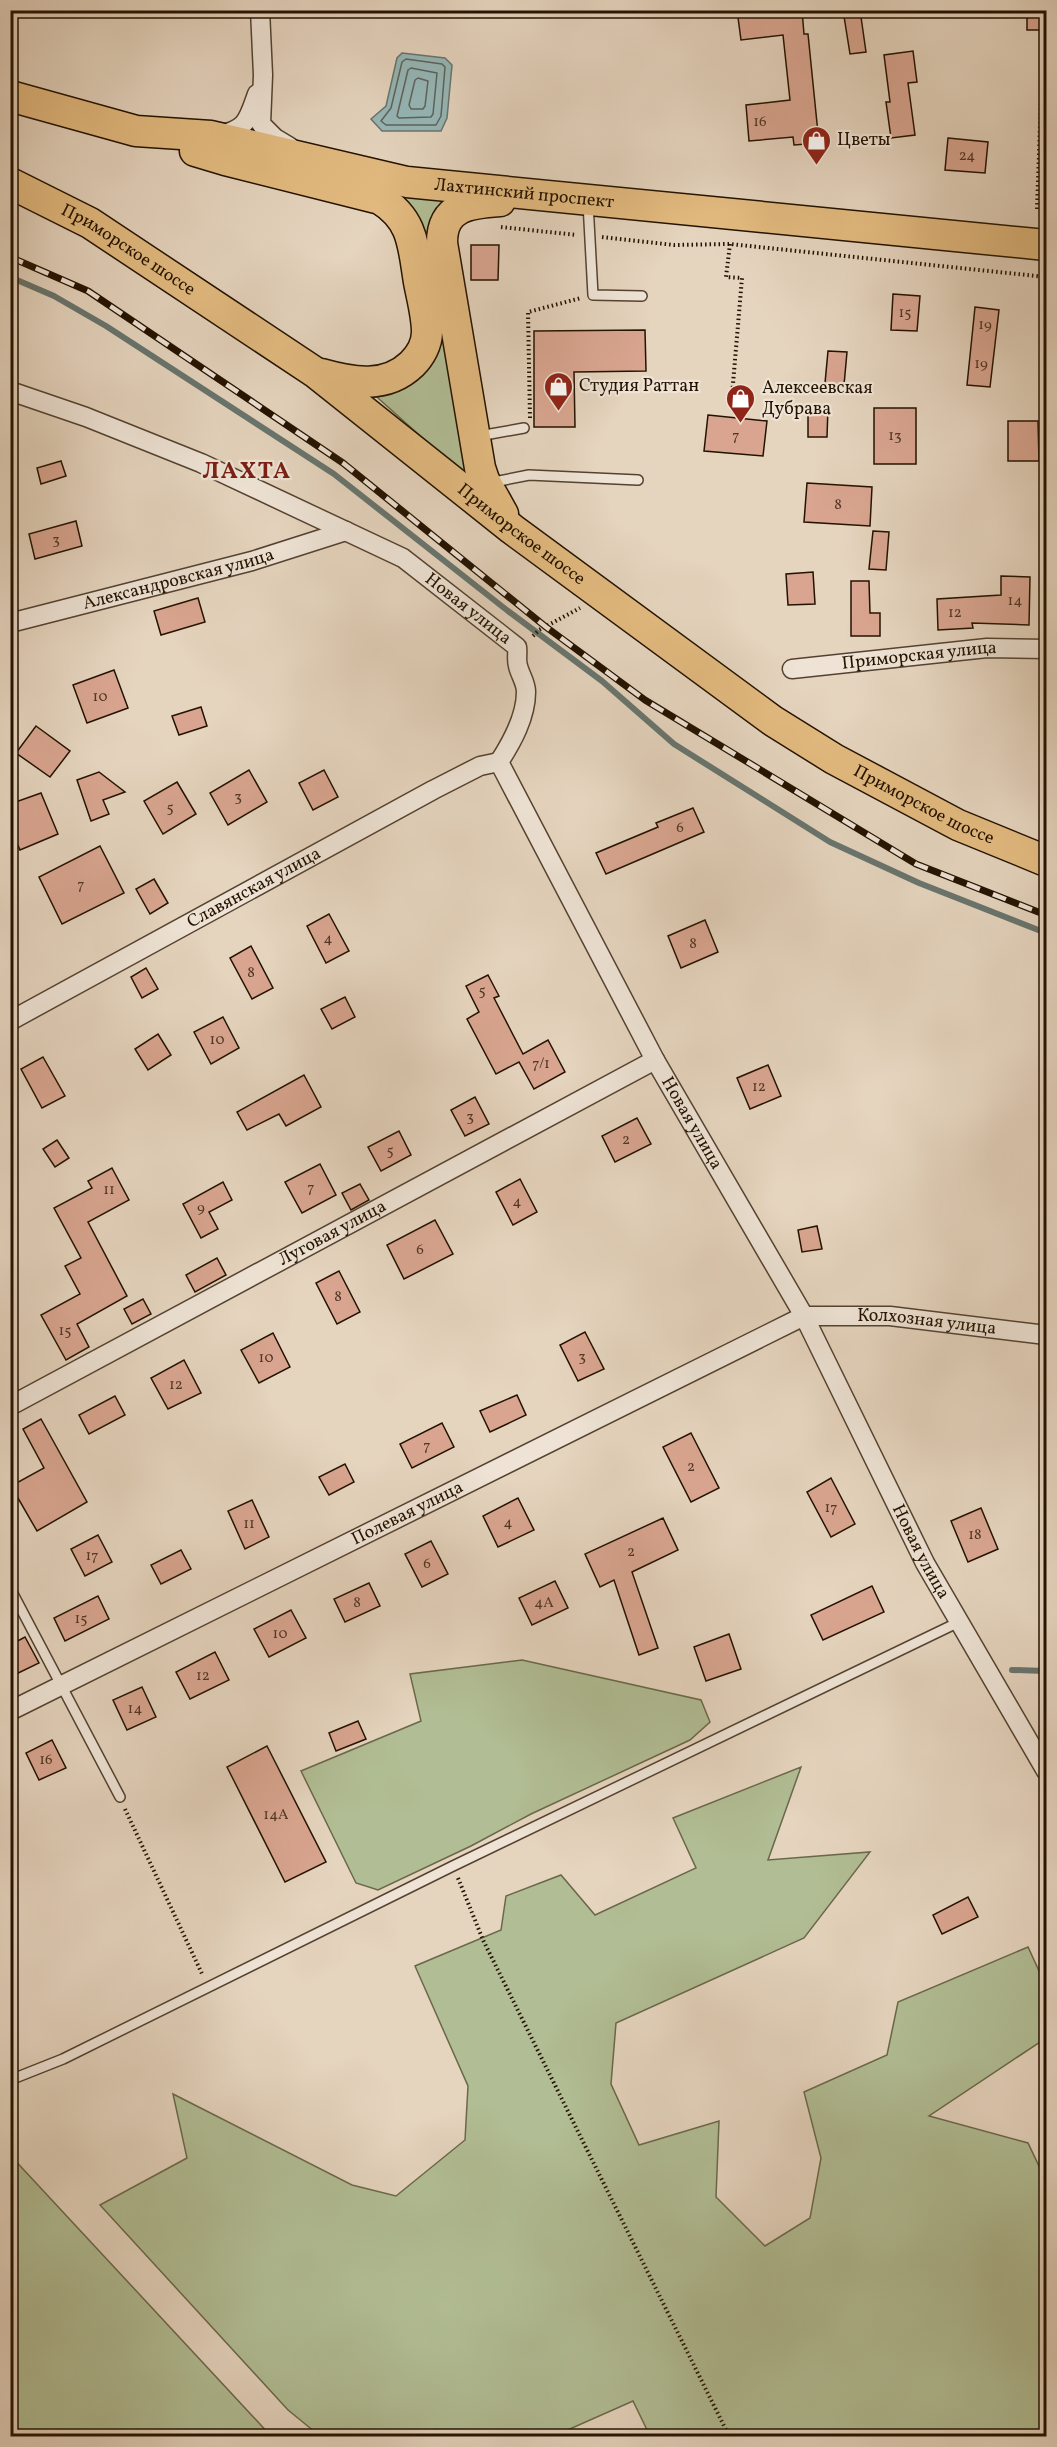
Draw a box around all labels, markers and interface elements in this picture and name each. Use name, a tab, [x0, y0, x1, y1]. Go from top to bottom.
house number: 16	[753, 112, 767, 133]
shop icon: Цветы	[800, 124, 832, 166]
place label: Цветы	[837, 128, 891, 153]
house number: 24	[959, 146, 975, 167]
street label: Лахтинский проспект	[433, 172, 615, 215]
street label: Приморское шоссе	[57, 198, 200, 302]
house number: 15	[898, 303, 912, 324]
house number: 19	[978, 315, 992, 336]
house number: 19	[974, 354, 988, 375]
shop icon: Студия Раттан	[542, 370, 574, 412]
place label: Студия Раттан	[579, 374, 699, 399]
place label: Алексеевская Дубрава	[762, 376, 873, 422]
shop icon: Алексеевская Дубрава	[725, 382, 757, 424]
house number: 7	[732, 426, 740, 447]
house number: 13	[888, 426, 902, 447]
district label: ЛАХТА	[202, 455, 292, 489]
street label: Приморское шоссе	[452, 478, 591, 591]
house number: 8	[834, 495, 842, 516]
house number: 3	[52, 530, 60, 551]
street label: Александровская улица	[80, 542, 277, 616]
street label: Новая улица	[419, 567, 517, 651]
house number: 14	[1008, 591, 1022, 612]
house number: 12	[948, 603, 962, 624]
street label: Приморская улица	[840, 635, 997, 676]
house number: 10	[93, 687, 107, 708]
street label: Приморское шоссе	[849, 759, 998, 851]
house number: 3	[234, 787, 242, 808]
house number: 5	[166, 798, 174, 819]
house number: 6	[676, 818, 684, 839]
street label: Славянская улица	[183, 841, 325, 934]
house number: 7	[77, 875, 85, 896]
house number: 4	[324, 929, 333, 950]
house number: 8	[689, 934, 697, 955]
house number: 8	[247, 963, 255, 984]
house number: 5	[478, 981, 486, 1002]
house number: 10	[210, 1030, 224, 1051]
house number: 7/1	[532, 1054, 550, 1075]
street label: Новая улица	[655, 1072, 729, 1174]
house number: 12	[752, 1077, 766, 1098]
house number: 3	[466, 1107, 474, 1128]
house number: 2	[622, 1130, 630, 1151]
house number: 5	[386, 1141, 394, 1162]
house number: 7	[307, 1178, 315, 1199]
house number: 11	[103, 1180, 115, 1201]
house number: 4	[513, 1192, 522, 1213]
street label: Луговая улица	[274, 1194, 391, 1272]
house number: 9	[197, 1198, 205, 1219]
house number: 6	[416, 1240, 424, 1261]
house number: 8	[334, 1287, 342, 1308]
street label: Колхозная улица	[857, 1303, 998, 1341]
house number: 15	[58, 1321, 72, 1342]
house number: 3	[578, 1347, 586, 1368]
house number: 10	[259, 1348, 273, 1369]
house number: 12	[169, 1375, 183, 1396]
house number: 7	[423, 1436, 431, 1457]
house number: 2	[687, 1457, 695, 1478]
street label: Полевая улица	[347, 1475, 468, 1552]
house number: 17	[824, 1498, 838, 1519]
street label: Новая улица	[886, 1500, 956, 1604]
house number: 4	[504, 1513, 513, 1534]
house number: 11	[243, 1514, 255, 1535]
house number: 18	[968, 1525, 982, 1546]
house number: 2	[627, 1542, 635, 1563]
house number: 17	[85, 1546, 99, 1567]
house number: 6	[423, 1554, 431, 1575]
house number: 8	[353, 1593, 361, 1614]
house number: 4А	[534, 1593, 554, 1614]
house number: 15	[74, 1609, 88, 1630]
house number: 10	[273, 1624, 287, 1645]
house number: 12	[196, 1666, 210, 1687]
house number: 14	[128, 1699, 142, 1720]
house number: 16	[39, 1750, 53, 1771]
house number: 14А	[263, 1805, 289, 1826]

